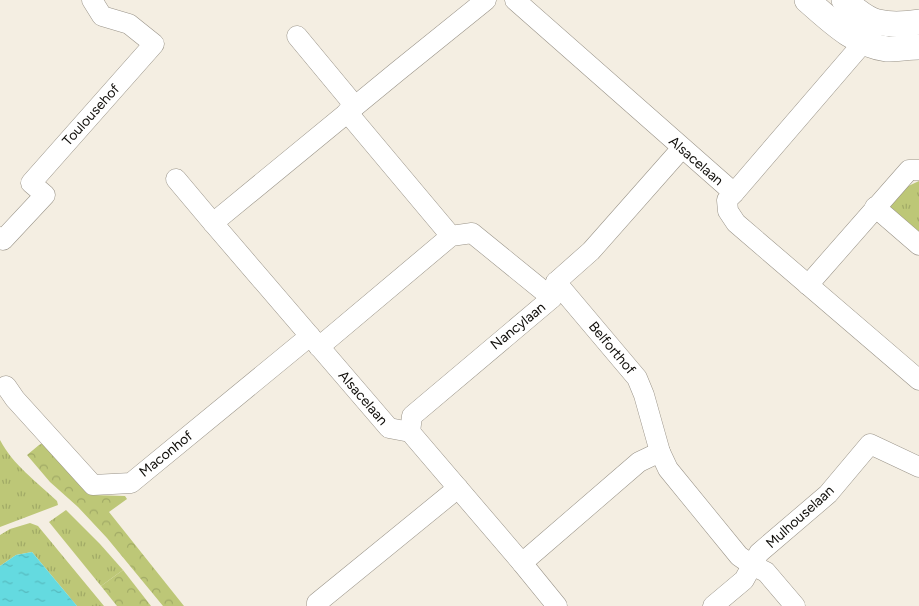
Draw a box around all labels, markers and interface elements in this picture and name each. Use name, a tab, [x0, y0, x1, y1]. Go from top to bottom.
street label: Toulousehof	[59, 80, 124, 149]
street label: Alsacelaan	[665, 133, 727, 189]
street label: Nancylaan	[487, 299, 549, 353]
street label: Belforthof	[585, 318, 640, 378]
street label: Alsacelaan	[335, 367, 391, 429]
street label: Maconhof	[136, 427, 197, 481]
street label: Mulhouselaan	[762, 482, 838, 552]

